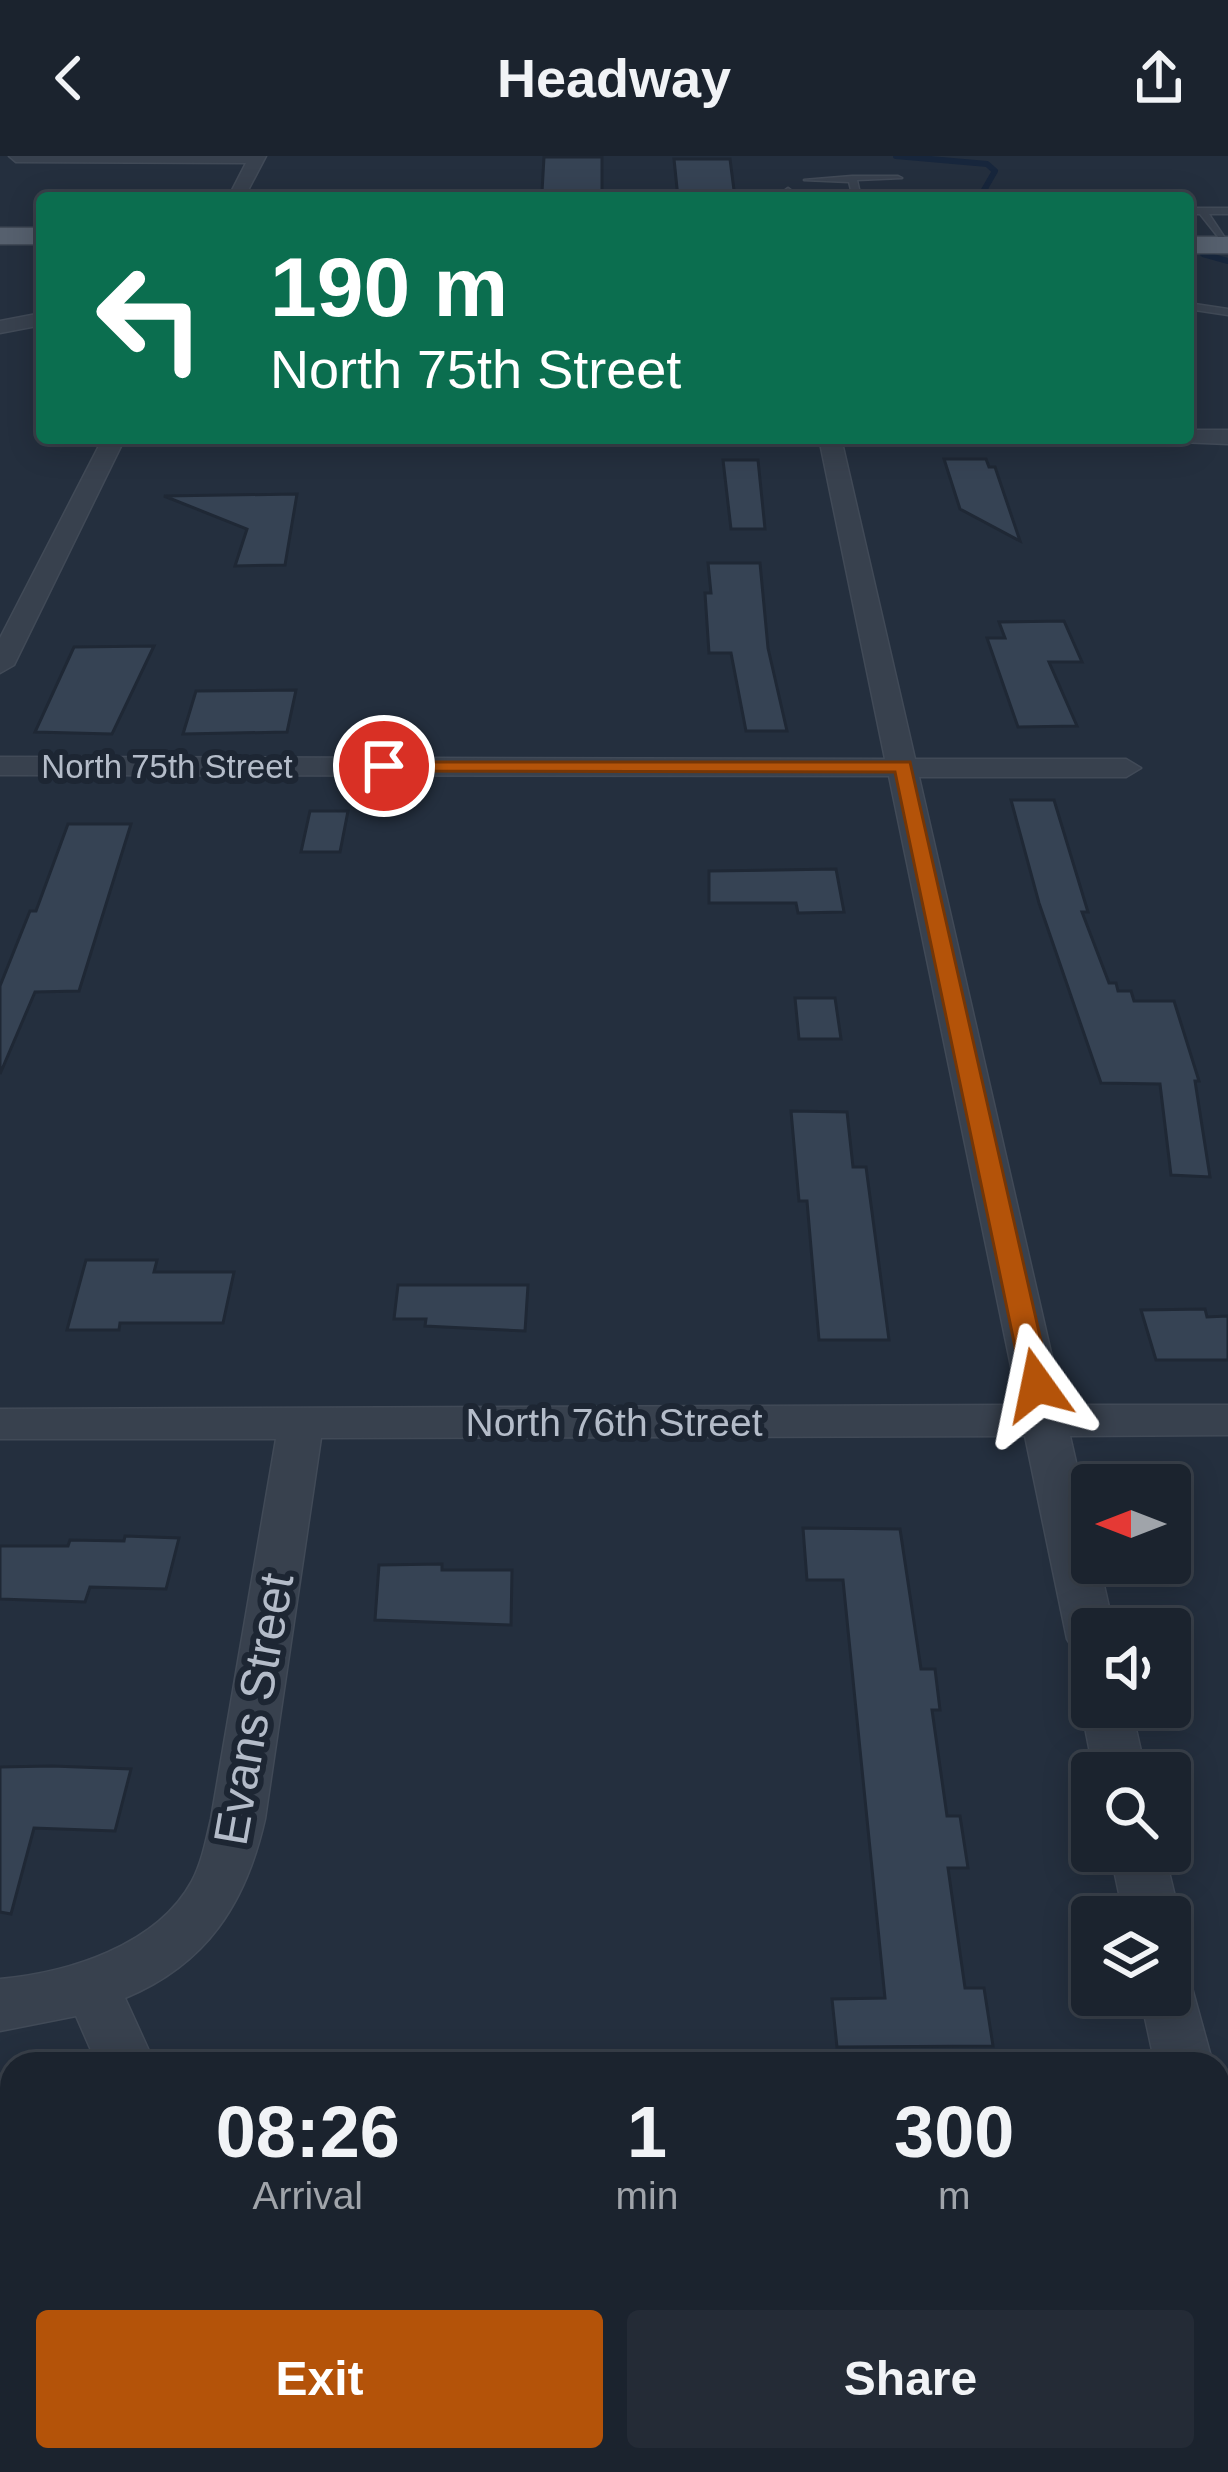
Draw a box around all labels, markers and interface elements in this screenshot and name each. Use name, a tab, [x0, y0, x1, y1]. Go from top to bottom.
icon: back	[36, 45, 102, 111]
icon: share	[1126, 45, 1192, 111]
text: Headway	[497, 48, 731, 108]
icon: left	[72, 240, 228, 396]
text: 190 m	[270, 240, 508, 334]
text: North 75th Street	[270, 339, 681, 399]
pin	[333, 715, 435, 817]
icon: arrive	[351, 733, 417, 799]
street label: North 75th Street	[41, 748, 293, 785]
position arrow	[974, 1322, 1100, 1448]
street label: North 76th Street	[466, 1401, 763, 1444]
north arrow	[1071, 1464, 1191, 1584]
map controls	[1071, 1464, 1191, 2016]
street label: Evans Street	[204, 1569, 303, 1849]
button: sound	[1071, 1608, 1191, 1728]
button: search	[1071, 1752, 1191, 1872]
button: layers	[1071, 1896, 1191, 2016]
text: 08:26	[216, 2092, 400, 2172]
text: 1	[627, 2092, 667, 2172]
text: 300	[894, 2092, 1014, 2172]
text: Arrival	[253, 2174, 363, 2217]
text: min	[616, 2174, 678, 2217]
text: m	[938, 2174, 970, 2217]
button: Exit	[36, 2310, 603, 2448]
button: Share	[627, 2310, 1194, 2448]

